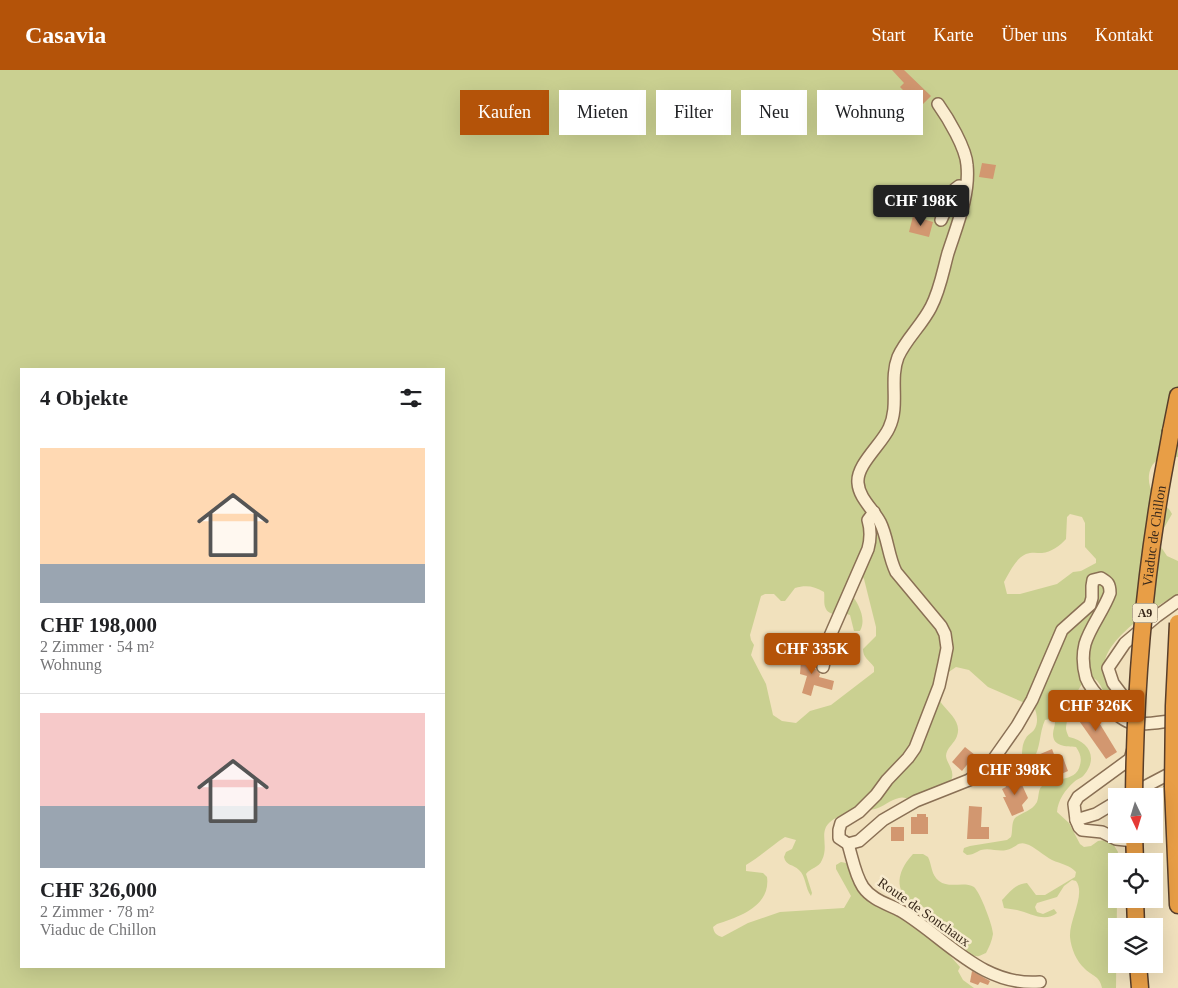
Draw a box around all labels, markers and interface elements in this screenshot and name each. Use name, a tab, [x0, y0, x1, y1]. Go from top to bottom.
text: Casavia	[25, 22, 106, 48]
text: Start	[872, 25, 906, 45]
text: Karte	[934, 25, 974, 45]
text: Über uns	[1002, 25, 1067, 45]
text: Kontakt	[1095, 25, 1153, 45]
chip: Kaufen	[460, 90, 549, 135]
chip: Mieten	[559, 90, 646, 135]
chip: Filter	[656, 90, 731, 135]
chip: Neu	[741, 90, 807, 135]
chip: Wohnung	[817, 90, 923, 135]
pin: CHF 198K	[869, 184, 973, 227]
text: CHF 198K	[884, 192, 958, 209]
icon: filters	[397, 384, 425, 412]
text: 4 Objekte	[40, 386, 128, 410]
icon: home	[188, 480, 278, 570]
street label: Viaduc de Chillon	[1139, 484, 1168, 587]
road number: A9	[1132, 604, 1158, 622]
text: CHF 198,000	[40, 613, 157, 637]
pin: CHF 335K	[760, 632, 864, 675]
text: 2 Zimmer · 54 m²	[40, 638, 154, 655]
text: CHF 335K	[775, 640, 849, 657]
text: Wohnung	[40, 656, 102, 673]
pin: CHF 326K	[1044, 690, 1148, 732]
text: CHF 326K	[1059, 697, 1133, 714]
icon: home	[188, 746, 278, 836]
pin: CHF 398K	[963, 754, 1067, 796]
text: CHF 398K	[978, 761, 1052, 778]
north arrow	[1108, 788, 1162, 842]
map controls	[1108, 788, 1163, 973]
button: locate	[1108, 853, 1163, 908]
street label: Route de Sonchaux	[875, 875, 973, 949]
text: CHF 326,000	[40, 878, 157, 902]
text: 2 Zimmer · 78 m²	[40, 903, 154, 920]
button: layers	[1108, 918, 1163, 973]
text: Viaduc de Chillon	[40, 921, 156, 938]

